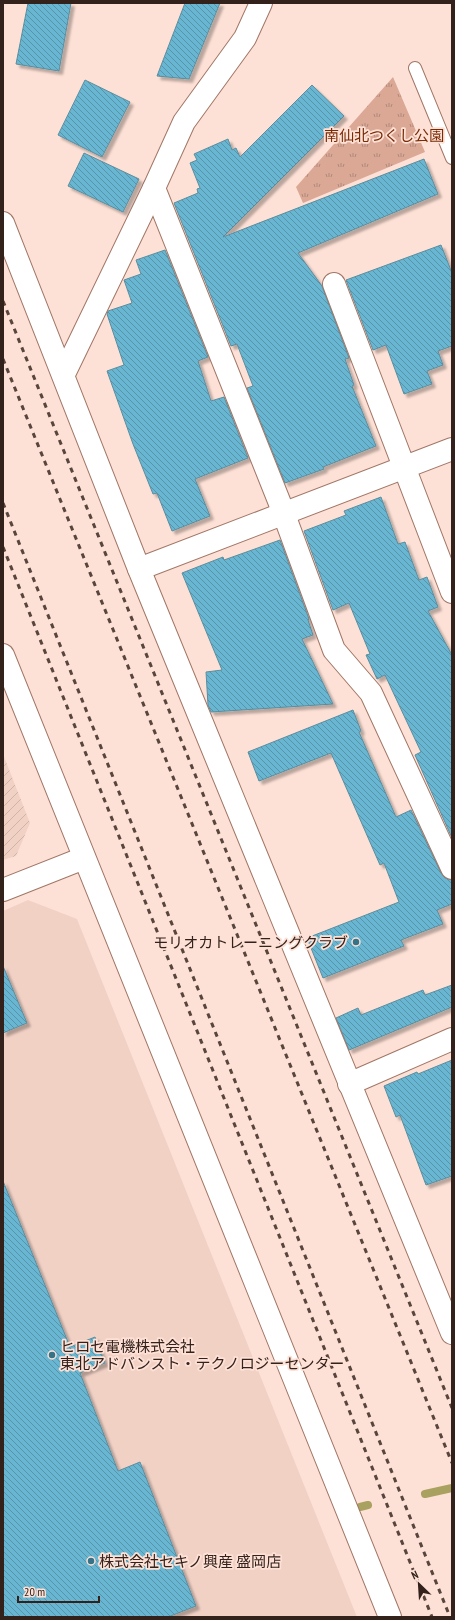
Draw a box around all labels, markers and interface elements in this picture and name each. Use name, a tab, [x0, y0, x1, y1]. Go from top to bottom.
park label: 南仙北つくし公園	[324, 126, 444, 145]
place label: モリオカトレーニングクラブ	[153, 933, 348, 952]
marker: モリオカトレーニングクラブ	[351, 937, 361, 947]
place label: ヒロセ電機株式会社 東北アドバンスト・テクノロジーセンター	[60, 1337, 345, 1373]
marker: ヒロセ電機株式会社 東北アドバンスト・テクノロジーセンター	[47, 1350, 57, 1360]
place label: 株式会社セキノ興産 盛岡店	[99, 1552, 281, 1571]
marker: 株式会社セキノ興産 盛岡店	[86, 1556, 96, 1566]
north arrow	[399, 1564, 439, 1604]
text: N	[409, 1567, 420, 1583]
scale bar	[18, 1578, 99, 1604]
text: 20 m	[24, 1584, 45, 1599]

